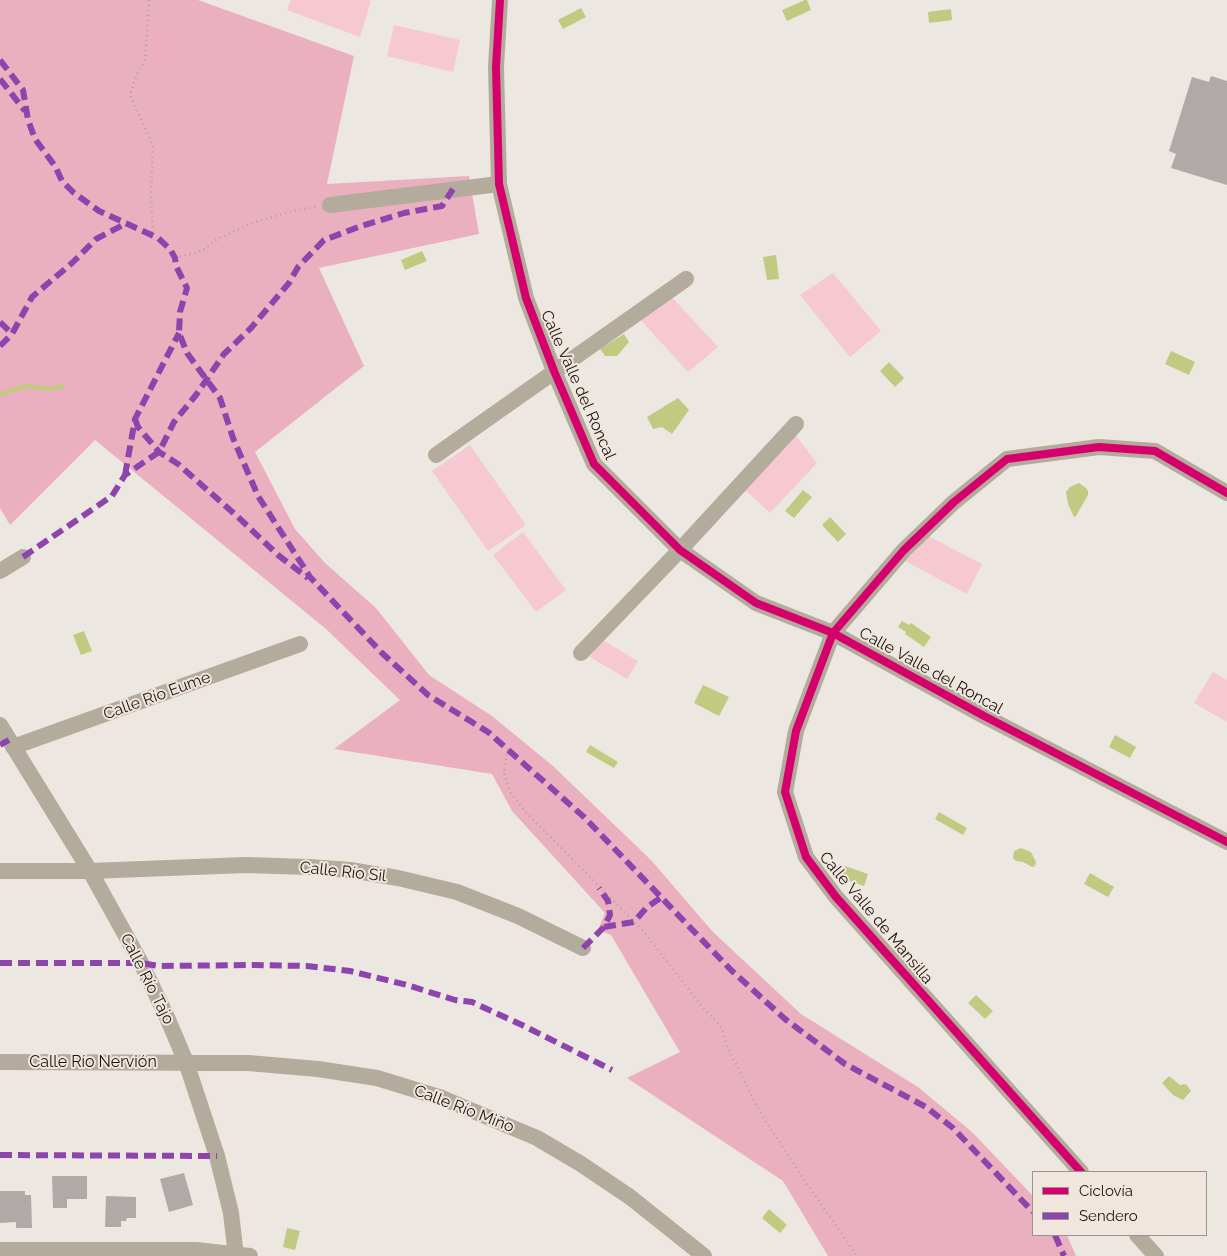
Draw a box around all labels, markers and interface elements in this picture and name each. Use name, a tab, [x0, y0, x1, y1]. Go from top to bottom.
street label: Calle Valle del Roncal	[536, 307, 620, 463]
street label: Calle Valle del Roncal	[856, 623, 1006, 719]
street label: Calle Río Eume	[101, 668, 213, 724]
street label: Calle Valle de Mansilla	[815, 848, 937, 988]
street label: Calle Río Sil	[299, 858, 387, 886]
street label: Calle Río Tajo	[116, 930, 178, 1028]
street label: Calle Río Nervión	[29, 1052, 157, 1072]
street label: Calle Río Miño	[411, 1081, 517, 1137]
legend	[1032, 1171, 1207, 1236]
text: Ciclovía	[1079, 1182, 1133, 1200]
text: Sendero	[1079, 1207, 1138, 1225]

